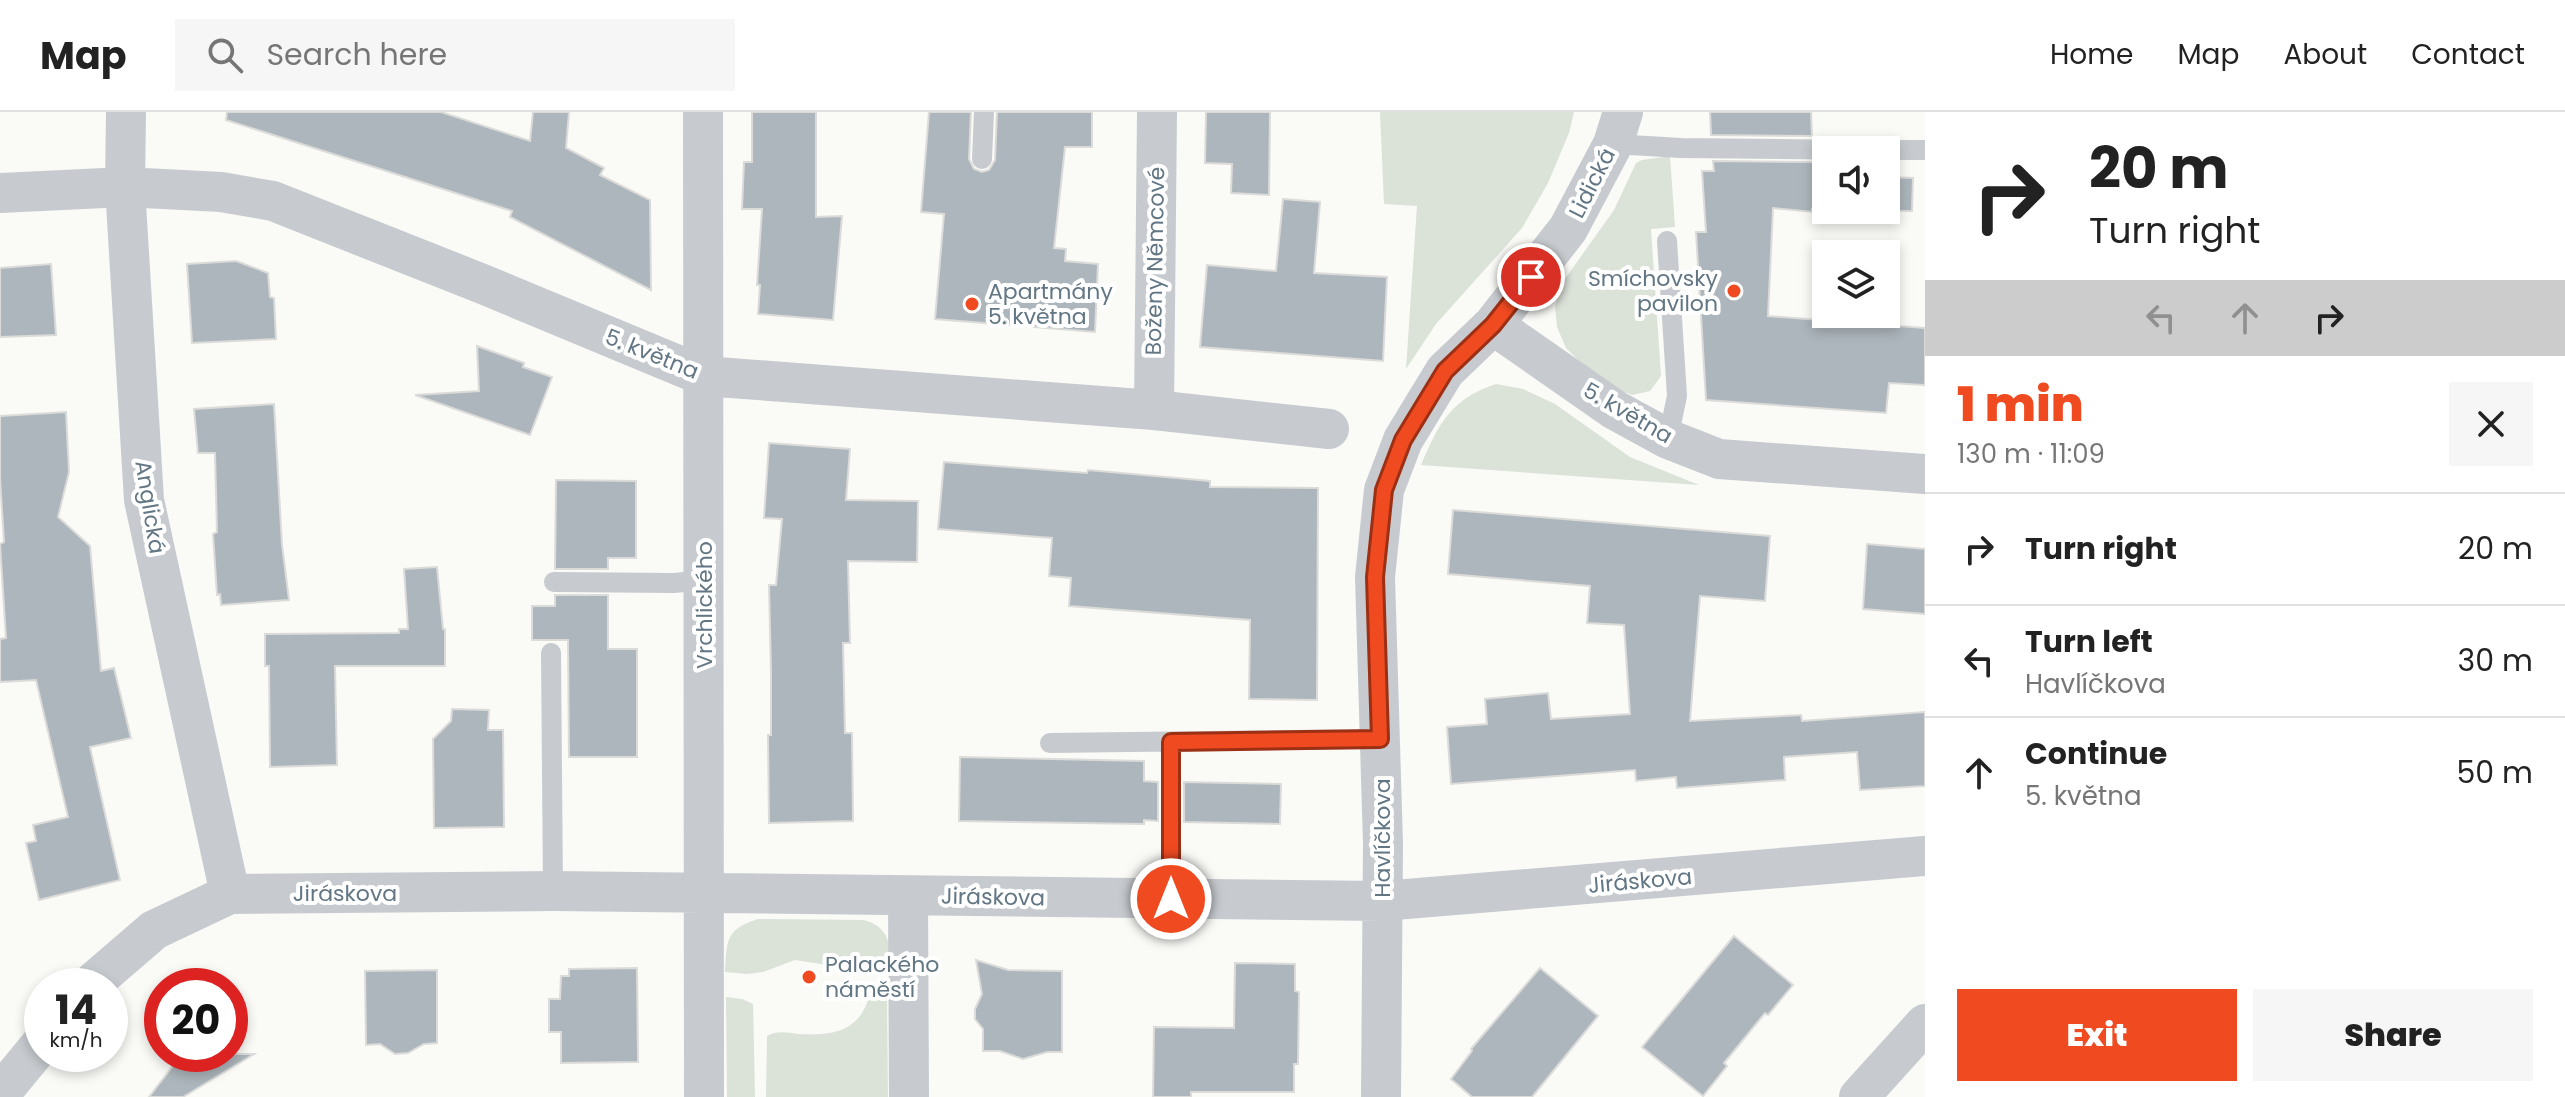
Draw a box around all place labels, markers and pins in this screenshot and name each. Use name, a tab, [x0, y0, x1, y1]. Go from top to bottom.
pin	[1497, 243, 1565, 311]
place label: Smíchovsky pavilon	[1588, 263, 1719, 319]
place label: Apartmány 5. května	[988, 276, 1113, 332]
marker: Smíchovsky pavilon	[1725, 282, 1743, 300]
marker: Apartmány 5. května	[963, 295, 981, 313]
place label: Palackého náměstí	[825, 949, 939, 1005]
marker: Palackého náměstí	[800, 968, 818, 986]

